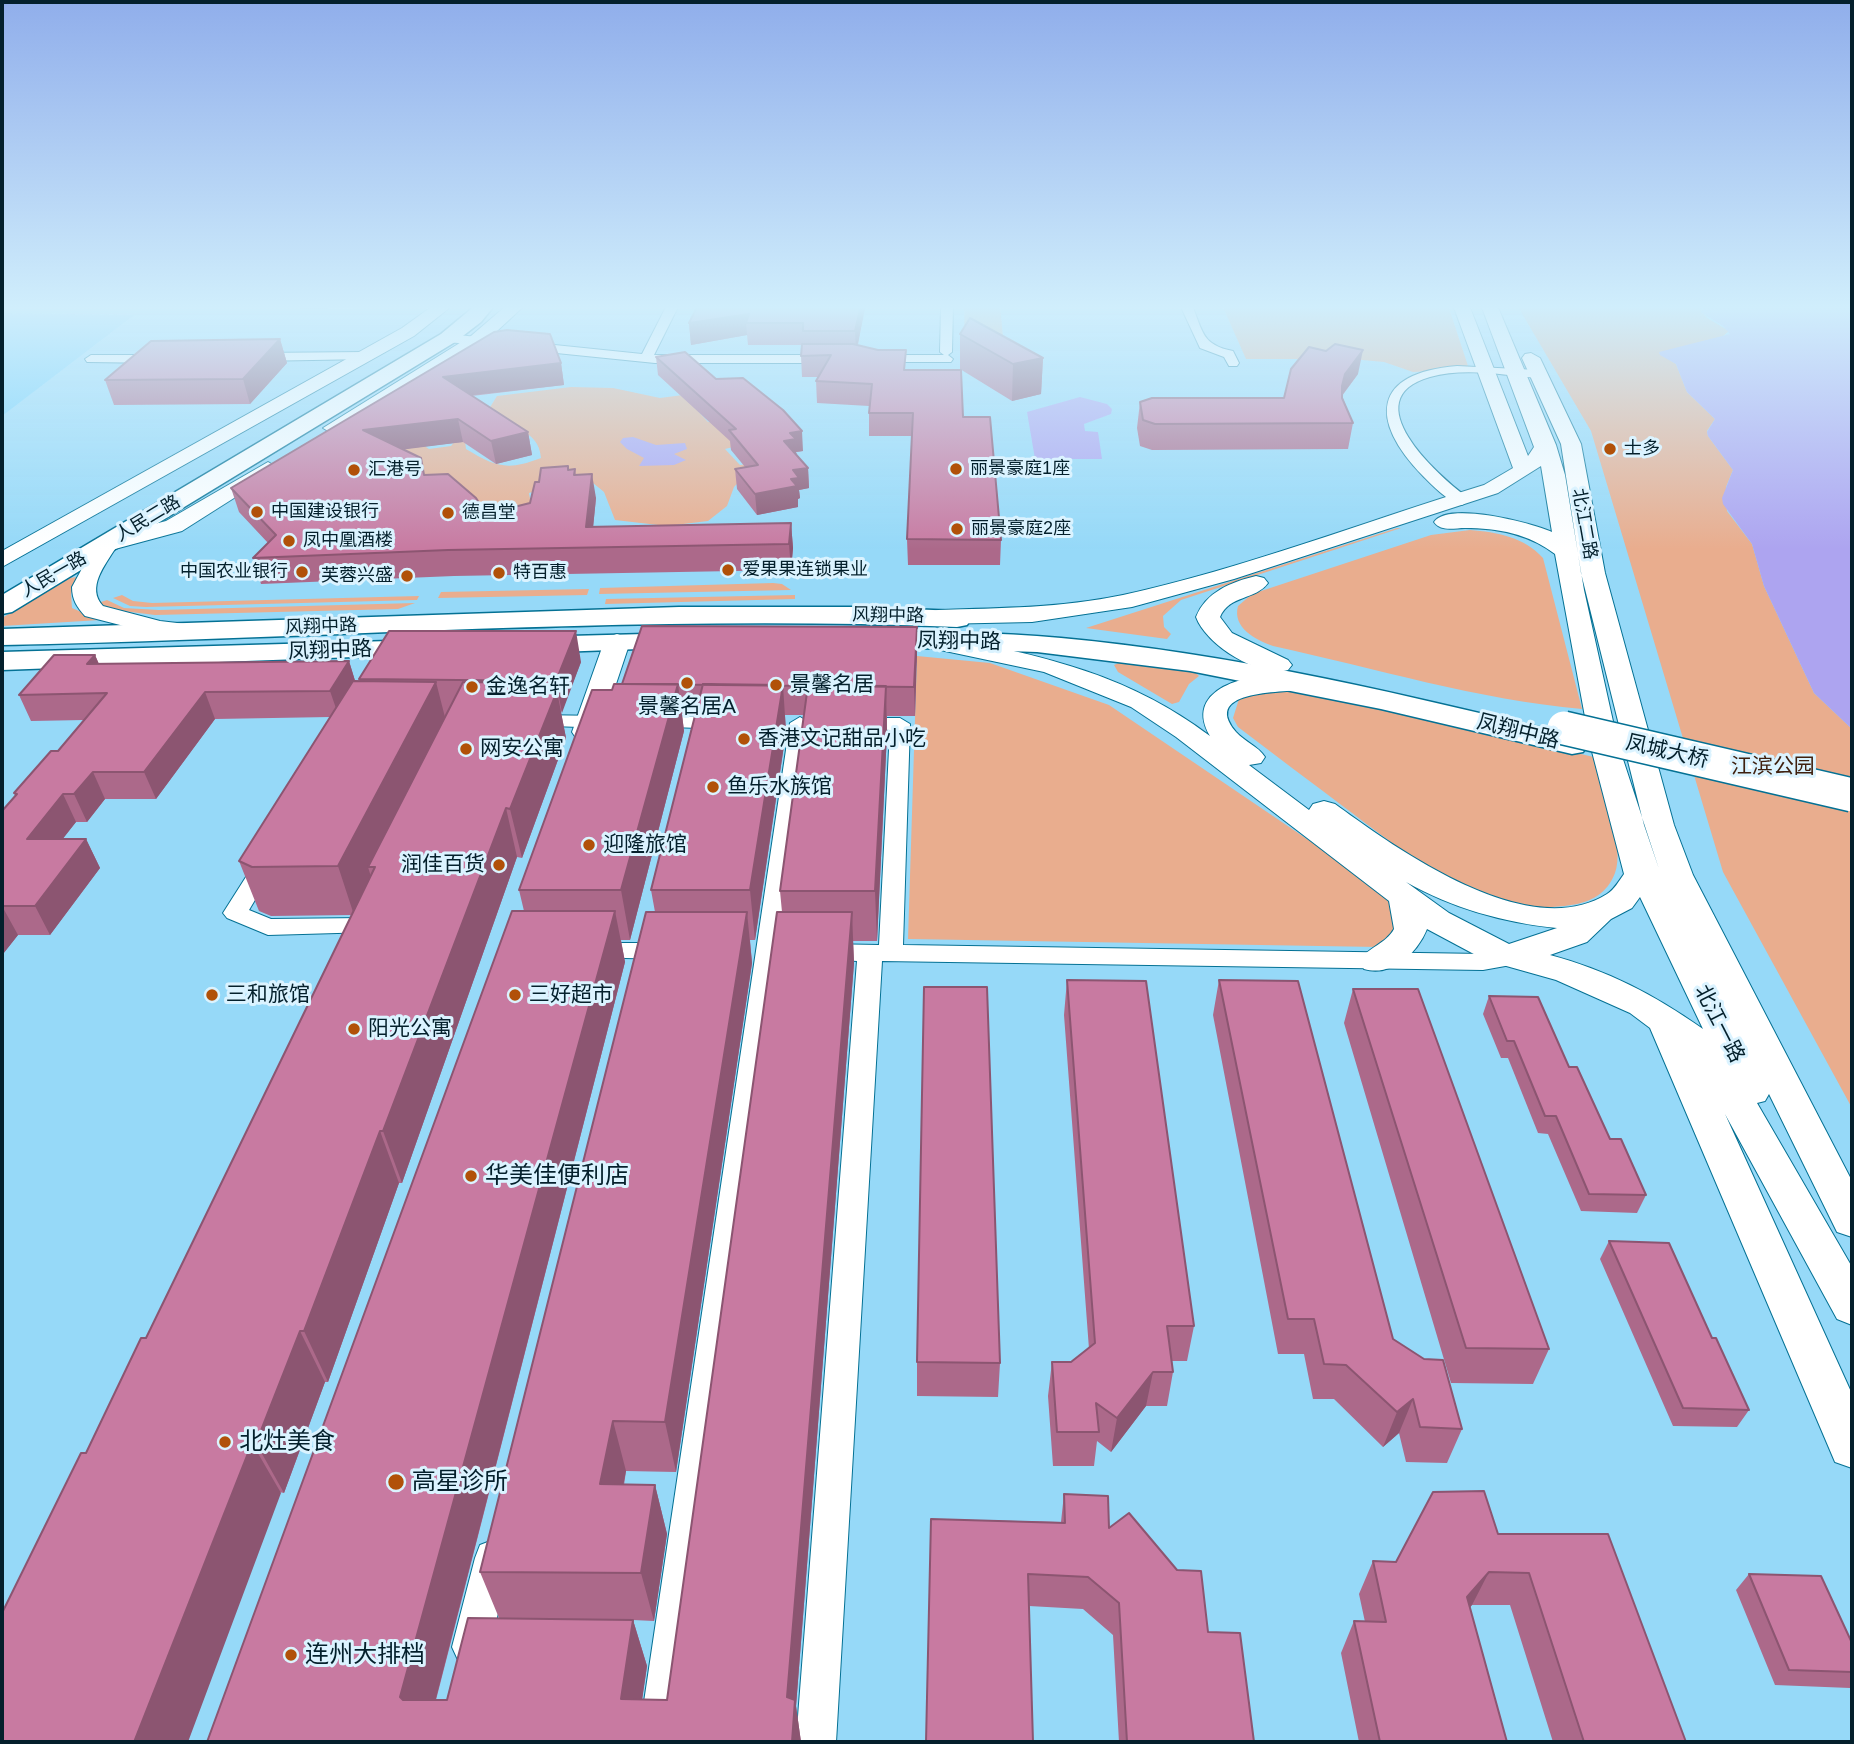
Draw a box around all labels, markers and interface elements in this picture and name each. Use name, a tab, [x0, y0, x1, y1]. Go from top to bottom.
place label: 士多	[1624, 438, 1660, 460]
marker: 士多	[1602, 441, 1618, 457]
place label: 丽景豪庭1座	[970, 458, 1070, 480]
place label: 汇港号	[368, 459, 422, 481]
marker: 丽景豪庭1座	[948, 461, 964, 477]
marker: 汇港号	[346, 462, 362, 478]
street label: 北江二路	[1567, 487, 1601, 561]
street label: 人民二路	[112, 491, 184, 547]
place label: 中国建设银行	[271, 501, 379, 523]
place label: 德昌堂	[462, 502, 516, 524]
marker: 中国建设银行	[249, 504, 265, 520]
marker: 德昌堂	[440, 505, 456, 521]
place label: 丽景豪庭2座	[971, 518, 1071, 540]
marker: 丽景豪庭2座	[949, 521, 965, 537]
place label: 凤中凰酒楼	[303, 530, 393, 552]
marker: 凤中凰酒楼	[281, 533, 297, 549]
street label: 人民一路	[17, 548, 91, 602]
place label: 爱果果连锁果业	[742, 559, 868, 581]
place label: 中国农业银行	[180, 561, 288, 583]
place label: 特百惠	[513, 562, 567, 584]
marker: 爱果果连锁果业	[720, 562, 736, 578]
marker: 中国农业银行	[294, 564, 310, 580]
place label: 芙蓉兴盛	[321, 565, 393, 587]
marker: 特百惠	[491, 565, 507, 581]
marker: 芙蓉兴盛	[399, 568, 415, 584]
street label: 风翔中路	[852, 605, 924, 627]
street label: 风翔中路	[285, 615, 357, 639]
street label: 凤翔中路	[917, 629, 1001, 655]
street label: 凤翔中路	[288, 637, 372, 665]
place label: 景馨名居	[790, 672, 874, 698]
place label: 金逸名轩	[486, 674, 570, 700]
marker: 景馨名居A	[679, 675, 695, 691]
marker: 景馨名居	[768, 677, 784, 693]
marker: 金逸名轩	[464, 679, 480, 695]
place label: 景馨名居A	[638, 694, 736, 720]
street label: 凤翔中路	[1474, 710, 1562, 754]
place label: 香港文记甜品小吃	[758, 726, 926, 752]
street label: 凤城大桥	[1623, 730, 1711, 774]
marker: 香港文记甜品小吃	[736, 731, 752, 747]
place label: 网安公寓	[480, 736, 564, 762]
marker: 网安公寓	[458, 741, 474, 757]
park label: 江滨公园	[1731, 754, 1815, 780]
place label: 鱼乐水族馆	[727, 774, 832, 800]
marker: 鱼乐水族馆	[705, 779, 721, 795]
place label: 迎隆旅馆	[603, 832, 687, 858]
marker: 迎隆旅馆	[581, 837, 597, 853]
place label: 润佳百货	[401, 852, 485, 878]
marker: 润佳百货	[491, 857, 507, 873]
street label: 北江一路	[1689, 981, 1749, 1067]
place label: 三和旅馆	[226, 982, 310, 1008]
place label: 三好超市	[529, 982, 613, 1008]
marker: 三和旅馆	[204, 987, 220, 1003]
marker: 三好超市	[507, 987, 523, 1003]
place label: 阳光公寓	[368, 1016, 452, 1042]
marker: 阳光公寓	[346, 1021, 362, 1037]
place label: 华美佳便利店	[485, 1162, 629, 1190]
marker: 华美佳便利店	[463, 1168, 479, 1184]
place label: 北灶美食	[239, 1428, 335, 1456]
marker: 北灶美食	[217, 1434, 233, 1450]
place label: 高星诊所	[412, 1468, 508, 1496]
marker: 高星诊所	[386, 1472, 406, 1492]
place label: 连州大排档	[305, 1641, 425, 1669]
marker: 连州大排档	[283, 1647, 299, 1663]

